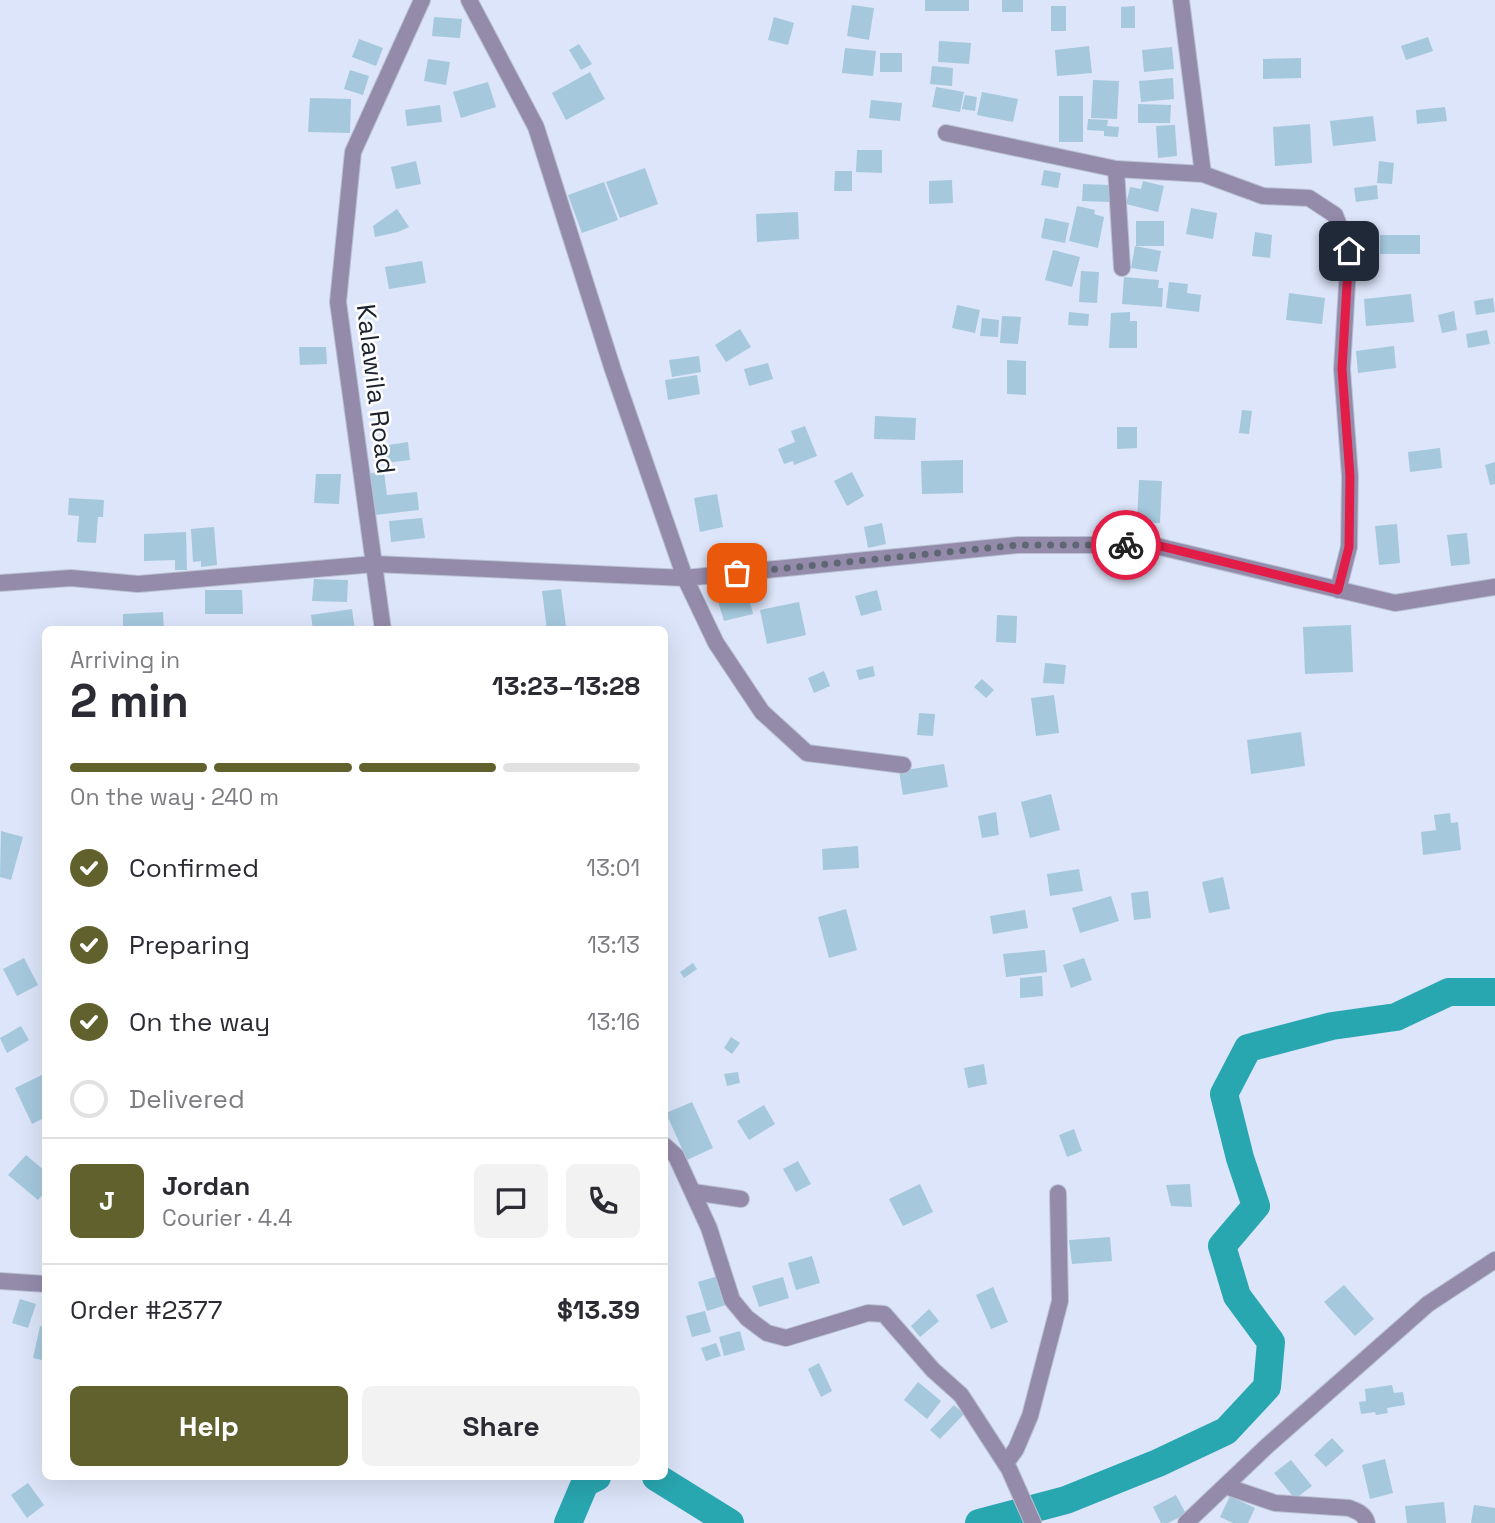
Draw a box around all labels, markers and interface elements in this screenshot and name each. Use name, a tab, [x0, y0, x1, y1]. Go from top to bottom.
pin	[1319, 221, 1379, 281]
icon: home	[1330, 232, 1368, 270]
street label: Kalawila Road	[349, 302, 403, 476]
courier	[1091, 510, 1161, 580]
icon: bike	[1107, 526, 1145, 564]
pin	[707, 543, 767, 603]
icon: bag	[718, 554, 756, 592]
text: Arriving in	[70, 645, 180, 675]
text: 13:23–13:28	[492, 669, 640, 703]
text: 2 min	[70, 672, 189, 730]
text: On the way · 240 m	[70, 782, 279, 812]
icon: check	[70, 849, 108, 887]
text: Confirmed	[129, 851, 259, 885]
text: 13:01	[586, 853, 640, 883]
icon: check	[70, 926, 108, 964]
text: Preparing	[129, 928, 250, 962]
text: 13:13	[587, 930, 640, 960]
icon: check	[70, 1003, 108, 1041]
text: On the way	[129, 1005, 270, 1039]
text: 13:16	[587, 1007, 640, 1037]
text: Delivered	[129, 1082, 245, 1116]
button: chat	[474, 1164, 548, 1238]
button: phone	[566, 1164, 640, 1238]
text: Jordan	[162, 1169, 250, 1203]
text: J	[99, 1184, 115, 1218]
text: Courier · 4.4	[162, 1203, 292, 1233]
text: Order #2377	[70, 1293, 222, 1327]
text: $13.39	[557, 1293, 640, 1327]
button: Help	[70, 1386, 348, 1466]
button: Share	[362, 1386, 640, 1466]

